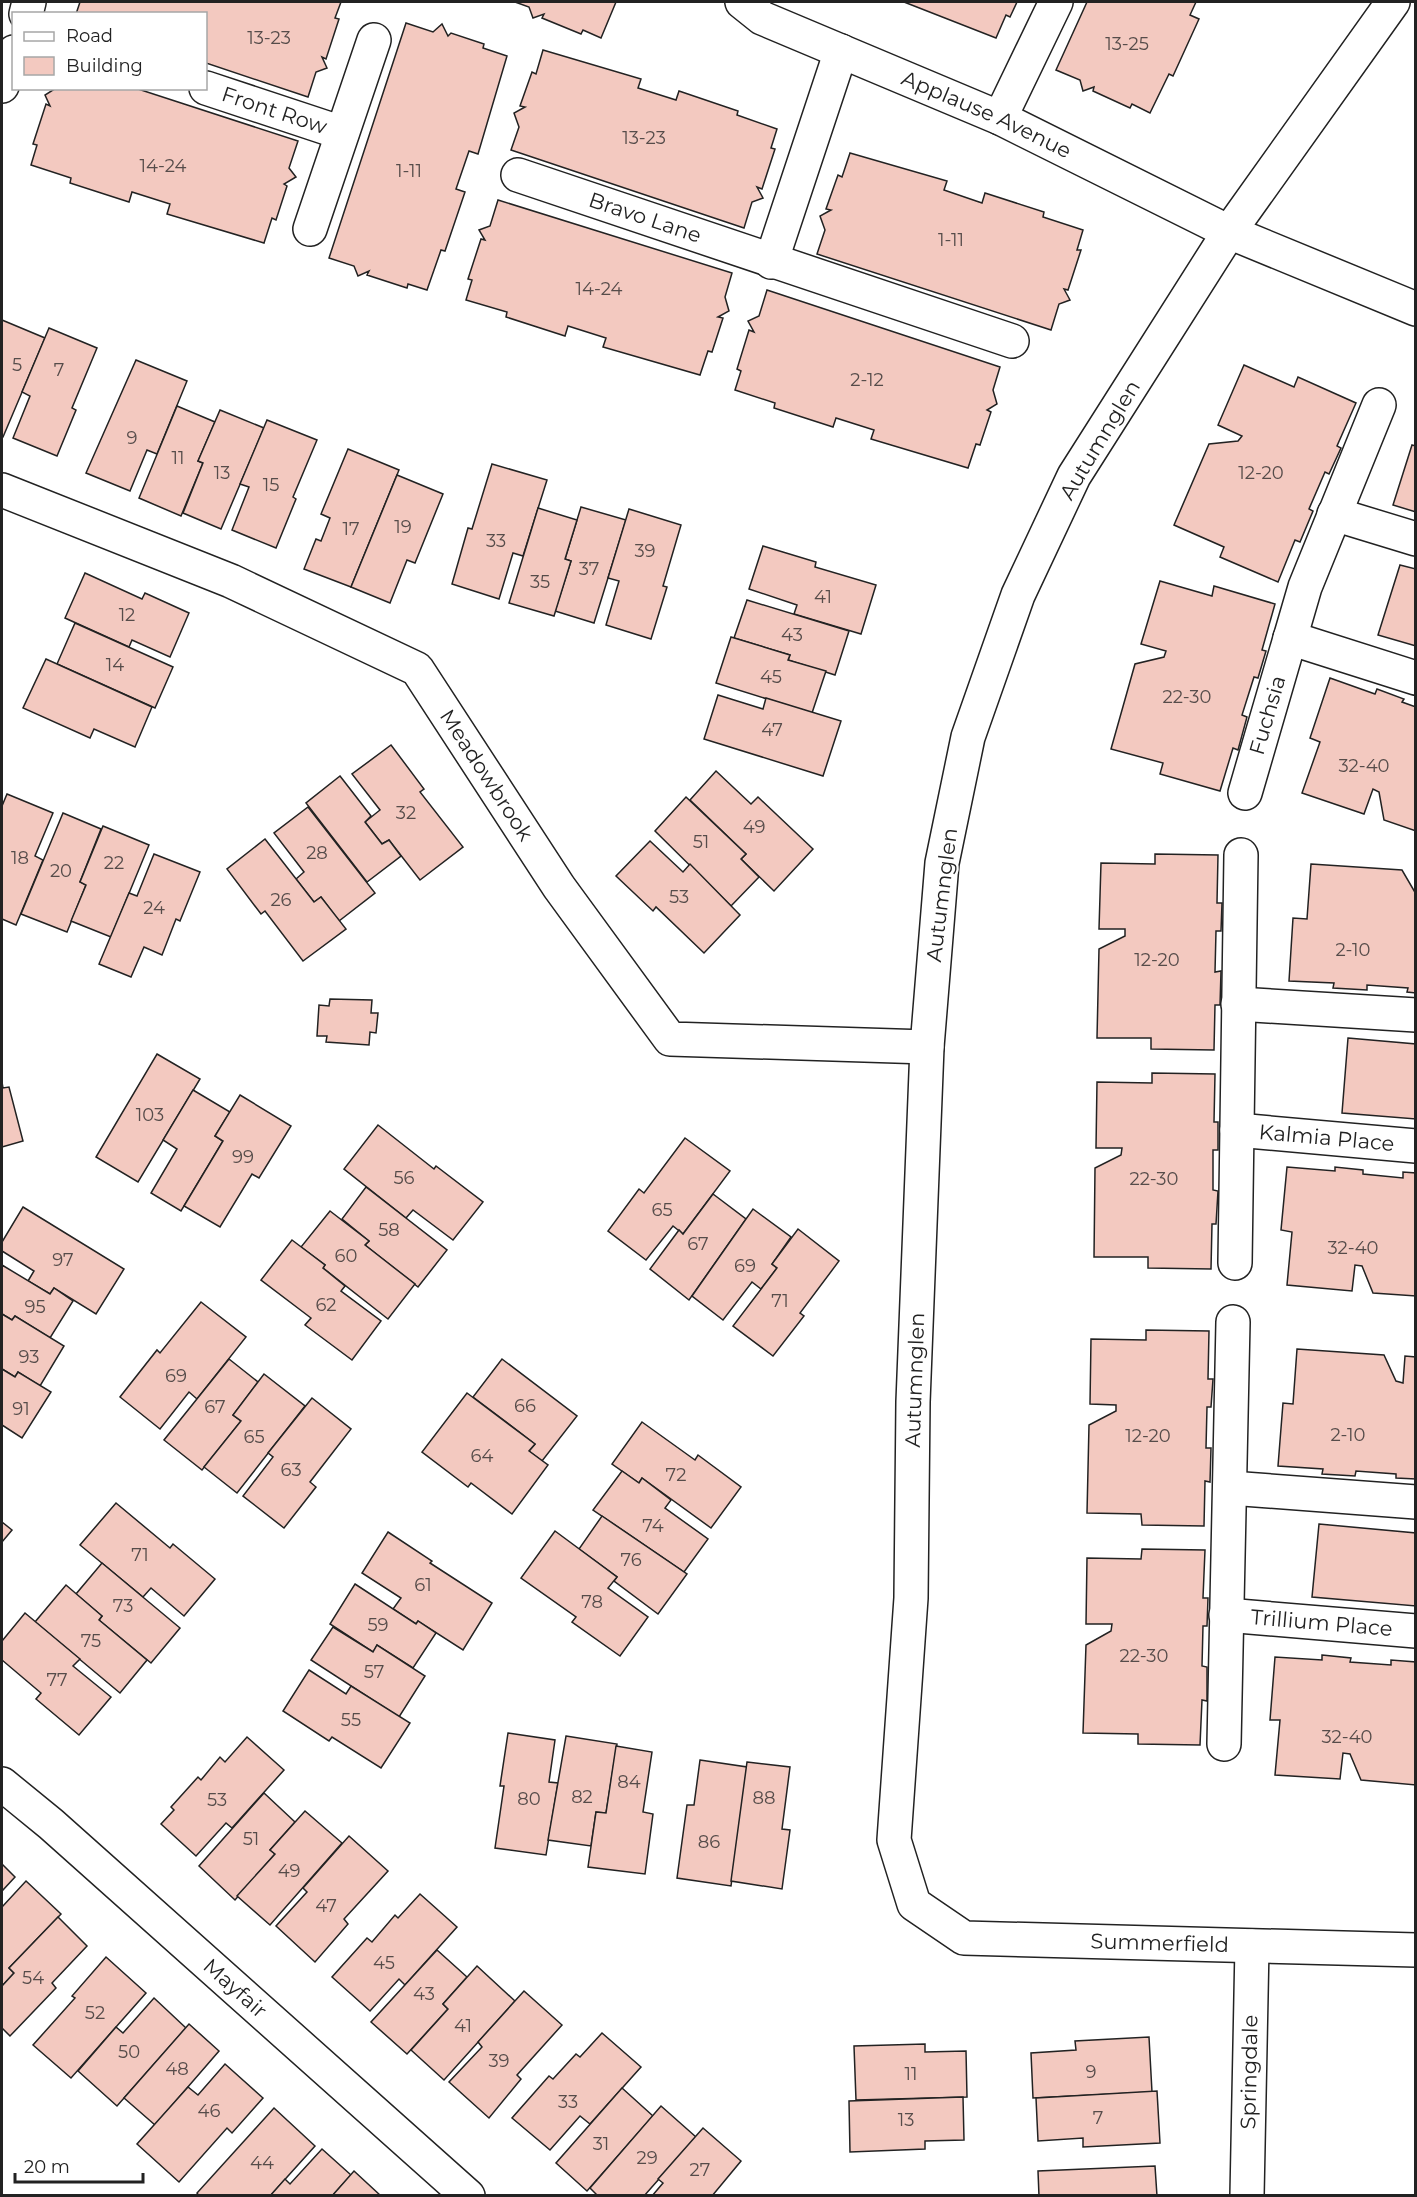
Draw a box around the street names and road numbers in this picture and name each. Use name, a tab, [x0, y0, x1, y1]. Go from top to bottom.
street label: Applause Avenue	[898, 65, 1076, 163]
street label: Front Row	[219, 81, 331, 139]
street label: Bravo Lane	[586, 187, 705, 248]
street label: Autumnglen	[1054, 375, 1145, 504]
street label: Fuchsia	[1244, 673, 1291, 758]
street label: Meadowbrook	[435, 705, 539, 846]
street label: Autumnglen	[921, 826, 962, 963]
street label: Kalmia Place	[1258, 1119, 1396, 1156]
street label: Autumnglen	[900, 1312, 929, 1448]
street label: Trillium Place	[1250, 1604, 1394, 1641]
street label: Summerfield	[1090, 1928, 1229, 1957]
street label: Mayfair	[198, 1953, 272, 2023]
street label: Springdale	[1235, 2014, 1263, 2130]

